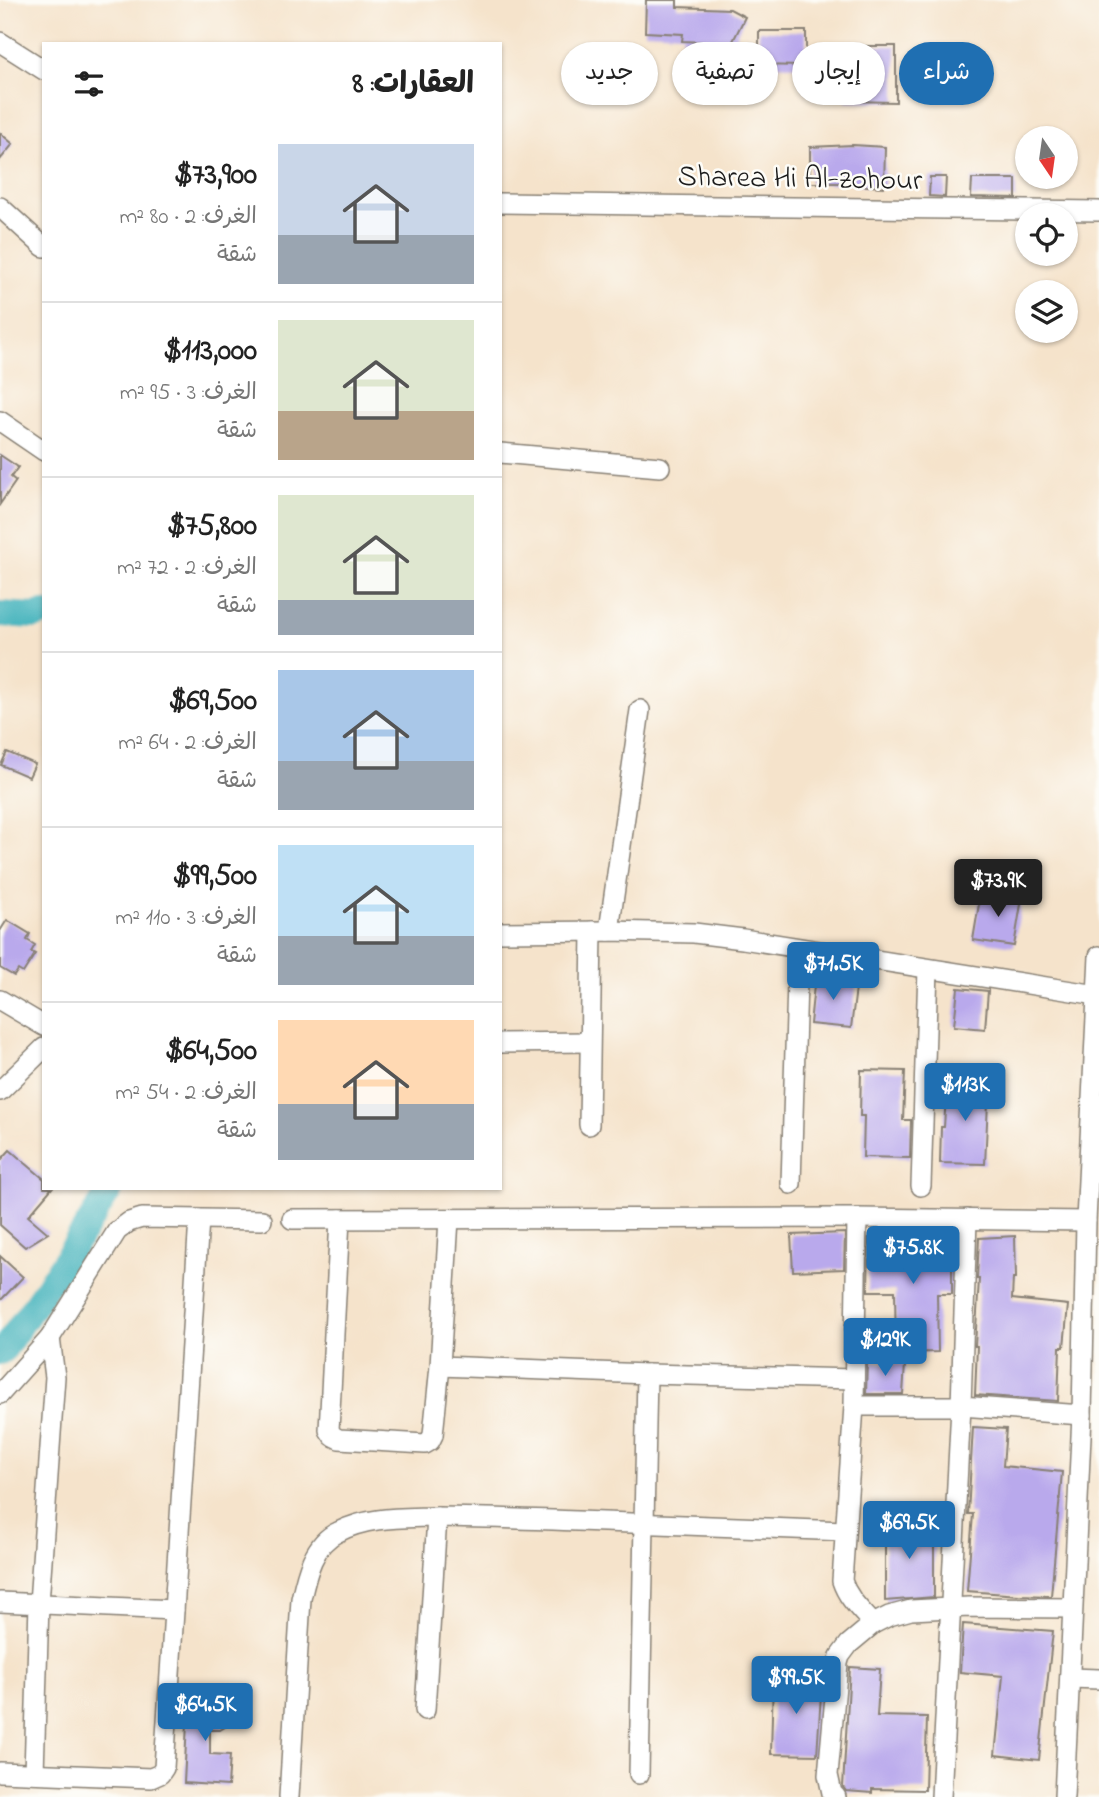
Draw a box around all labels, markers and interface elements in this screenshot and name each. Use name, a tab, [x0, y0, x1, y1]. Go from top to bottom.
chip: جديد	[561, 42, 658, 105]
chip: تصفية	[672, 42, 778, 105]
chip: إيجار	[792, 42, 885, 105]
chip: شراء	[899, 42, 994, 105]
text: العقارات: 8	[352, 63, 474, 107]
icon: filters	[70, 65, 108, 103]
north arrow	[1015, 126, 1078, 189]
map controls	[1015, 126, 1078, 343]
text: $73,900	[174, 154, 257, 198]
street label: Sharea Hi Al-zohour	[677, 156, 923, 204]
icon: home	[334, 172, 418, 256]
text: الغرف: 2 · 80 m²	[119, 201, 257, 234]
button: locate	[1015, 203, 1078, 266]
text: شقة	[217, 239, 257, 272]
button: layers	[1015, 280, 1078, 343]
text: $113,000	[163, 330, 257, 374]
icon: home	[334, 348, 418, 432]
text: الغرف: 3 · 95 m²	[120, 377, 257, 410]
text: شقة	[217, 415, 257, 448]
text: $75,800	[167, 505, 257, 549]
icon: home	[334, 523, 418, 607]
text: الغرف: 2 · 72 m²	[117, 552, 257, 585]
text: شقة	[217, 590, 257, 623]
text: $69,500	[168, 680, 257, 724]
icon: home	[334, 698, 418, 782]
text: الغرف: 2 · 64 m²	[118, 727, 257, 760]
text: شقة	[217, 765, 257, 798]
text: $99,500	[173, 855, 257, 899]
pin: $73.9K	[941, 860, 1055, 919]
text: $73.9K	[970, 865, 1026, 898]
icon: home	[334, 873, 418, 957]
text: الغرف: 3 · 110 m²	[115, 902, 257, 935]
text: شقة	[217, 940, 257, 973]
pin: $71.5K	[776, 942, 890, 1002]
text: $71.5K	[803, 948, 863, 981]
text: $64,500	[165, 1030, 257, 1074]
icon: home	[334, 1048, 418, 1132]
pin: $113K	[916, 1064, 1014, 1123]
text: $113K	[940, 1069, 990, 1102]
text: الغرف: 2 · 54 m²	[115, 1077, 257, 1110]
text: شقة	[217, 1115, 257, 1148]
pin: $75.8K	[856, 1226, 970, 1286]
text: $75.8K	[882, 1232, 944, 1265]
pin: $129K	[836, 1318, 934, 1378]
text: $129K	[860, 1324, 910, 1357]
pin: $69.5K	[852, 1502, 966, 1561]
text: $69.5K	[879, 1507, 939, 1540]
pin: $99.5K	[739, 1656, 853, 1716]
text: $99.5K	[768, 1662, 824, 1695]
pin: $64.5K	[148, 1684, 262, 1743]
text: $64.5K	[174, 1689, 236, 1722]

